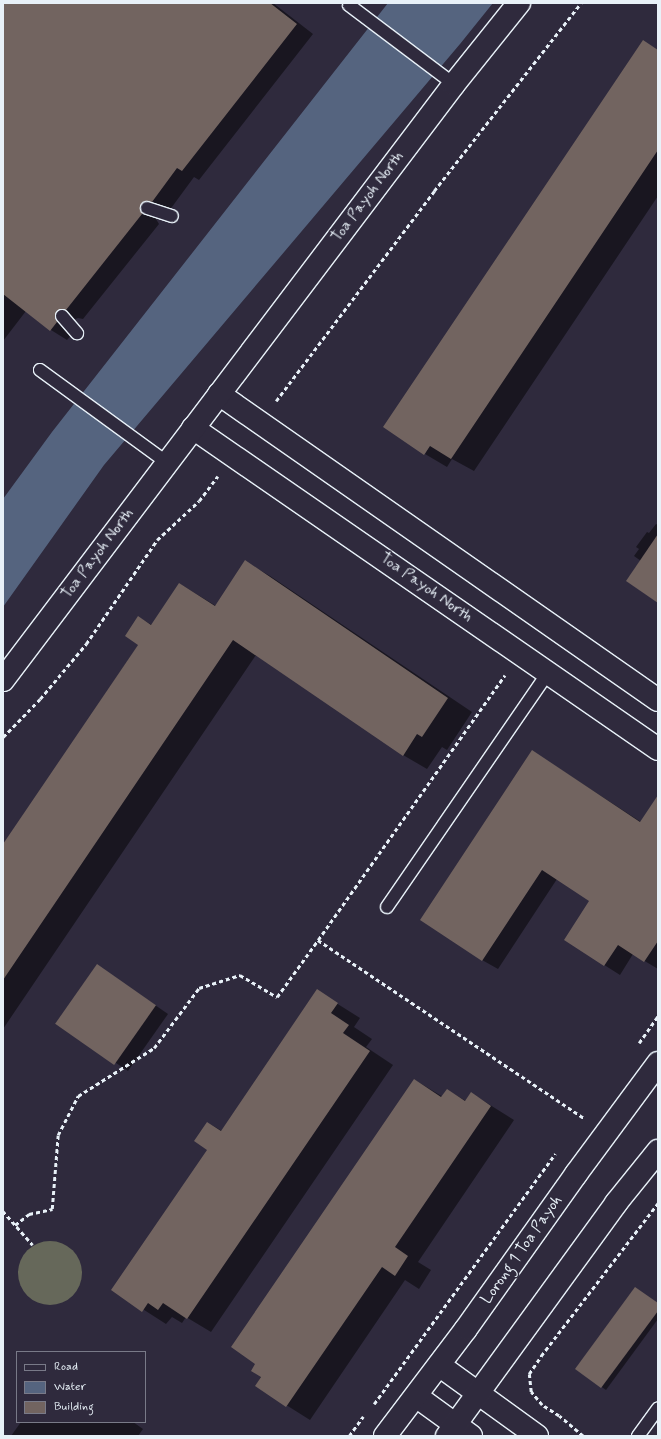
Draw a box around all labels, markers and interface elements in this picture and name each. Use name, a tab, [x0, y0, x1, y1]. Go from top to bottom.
street label: Toa Payoh North	[328, 149, 408, 245]
street label: Toa Payoh North	[58, 506, 138, 602]
street label: Toa Payoh North	[377, 549, 475, 627]
street label: Lorong 1 Toa Payoh	[478, 1193, 566, 1307]
legend	[16, 1351, 146, 1423]
text: Road	[54, 1359, 78, 1375]
text: Water	[54, 1379, 86, 1395]
text: Building	[54, 1399, 94, 1415]

